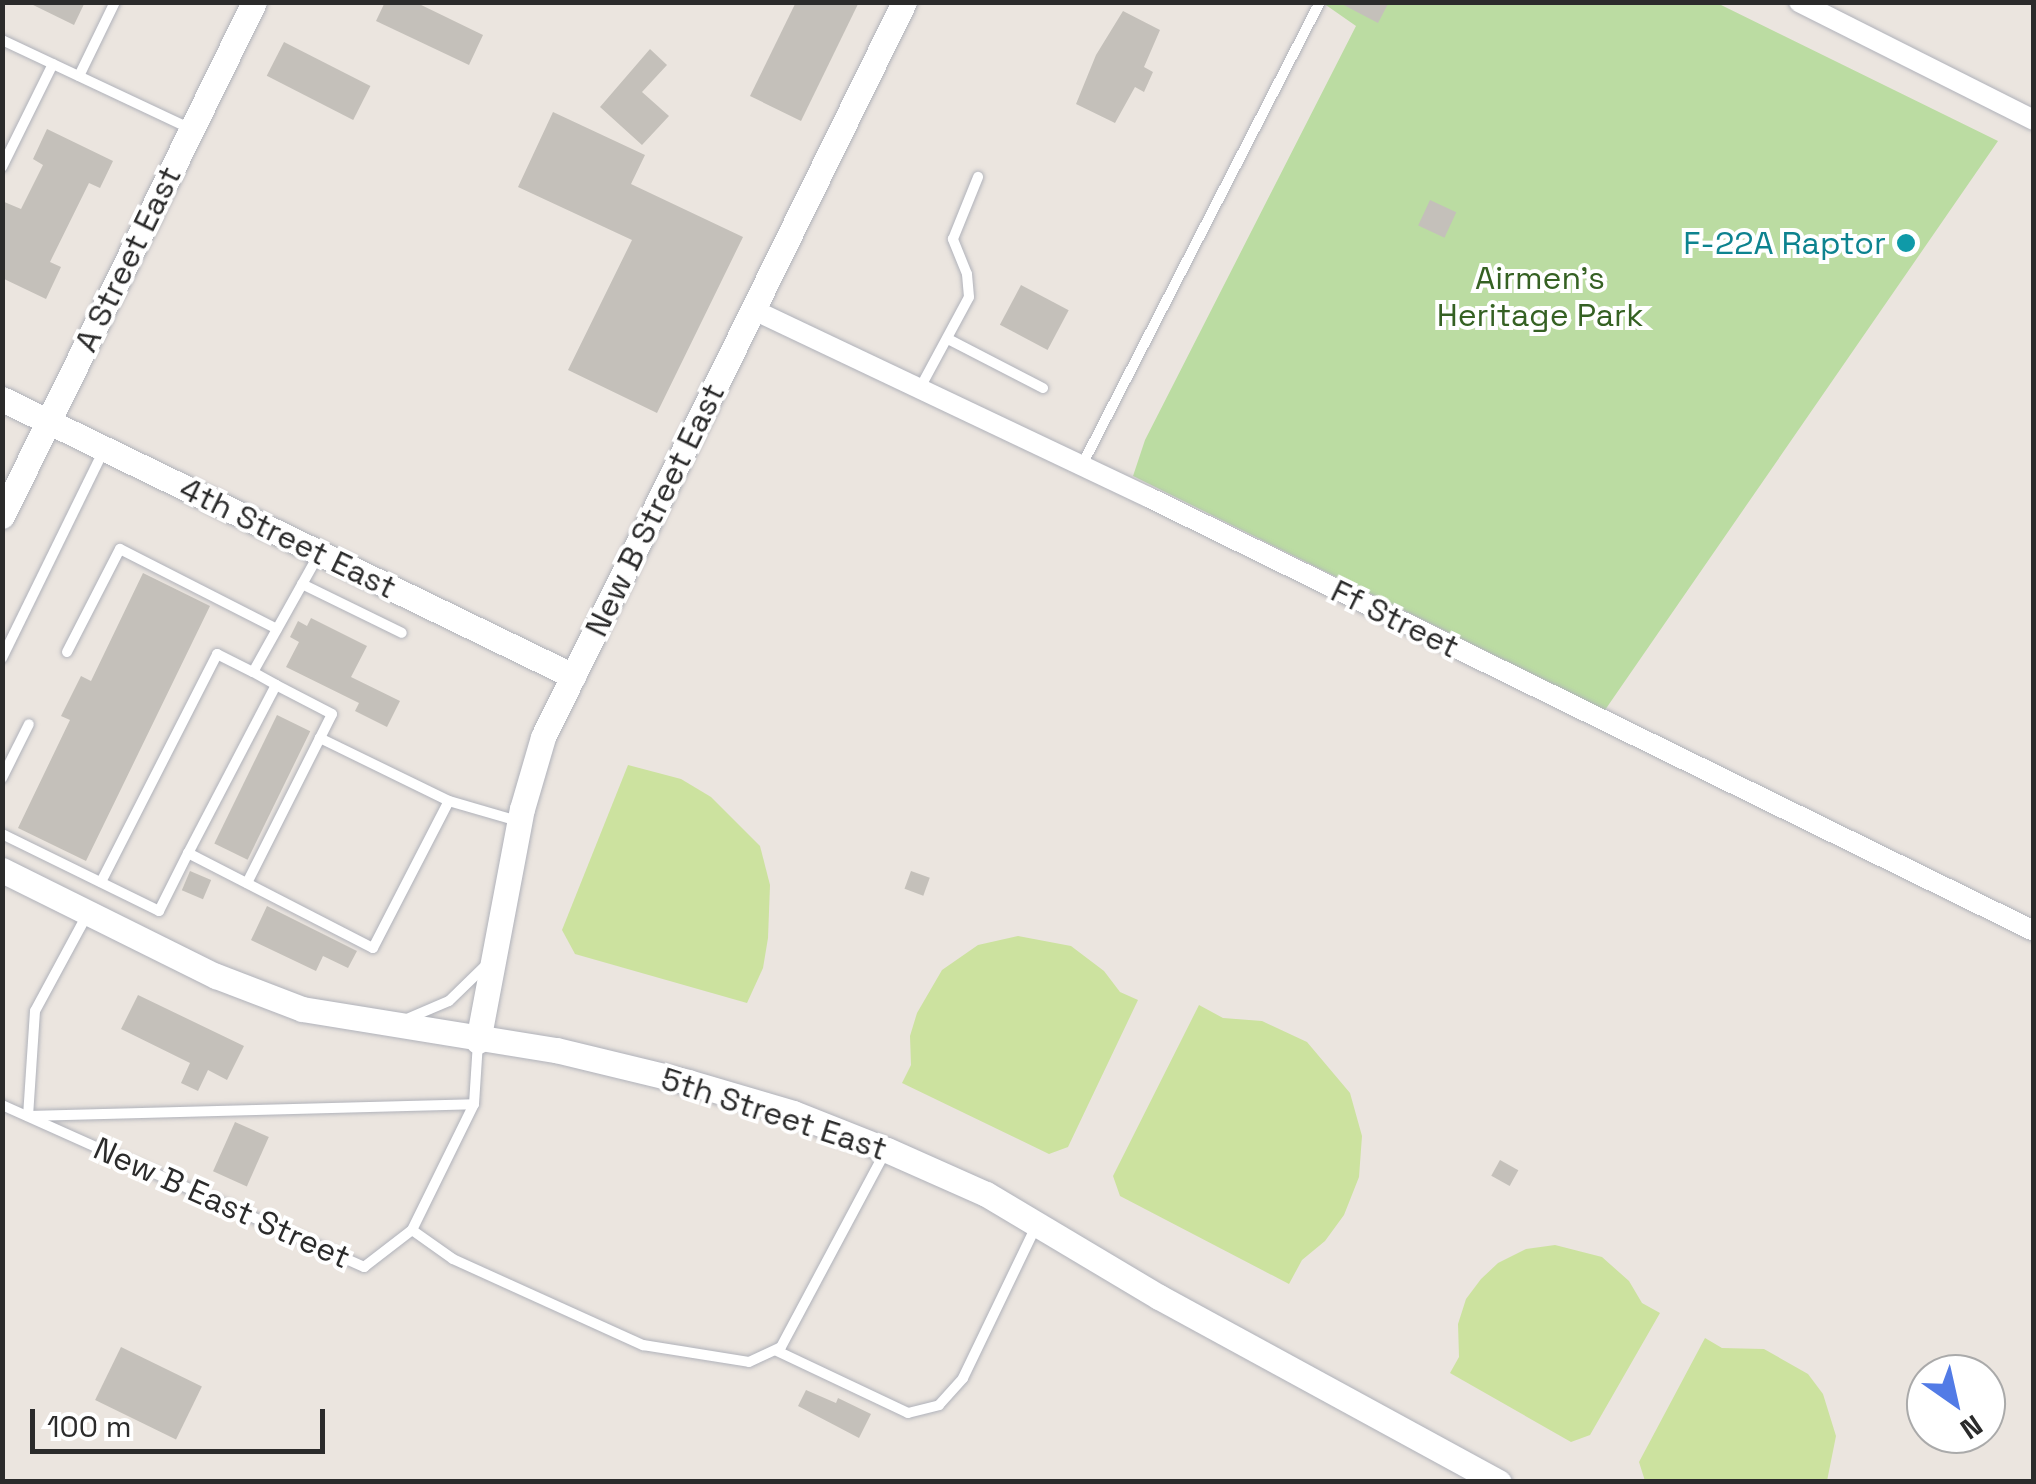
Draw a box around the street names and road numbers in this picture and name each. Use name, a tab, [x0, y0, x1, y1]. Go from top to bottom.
street label: A Street East	[66, 160, 190, 358]
street label: New B Street East	[577, 377, 733, 643]
street label: 4th Street East	[173, 469, 403, 607]
street label: Ff Street	[1325, 572, 1465, 666]
street label: 5th Street East	[656, 1059, 892, 1169]
street label: New B East Street	[88, 1129, 356, 1277]

